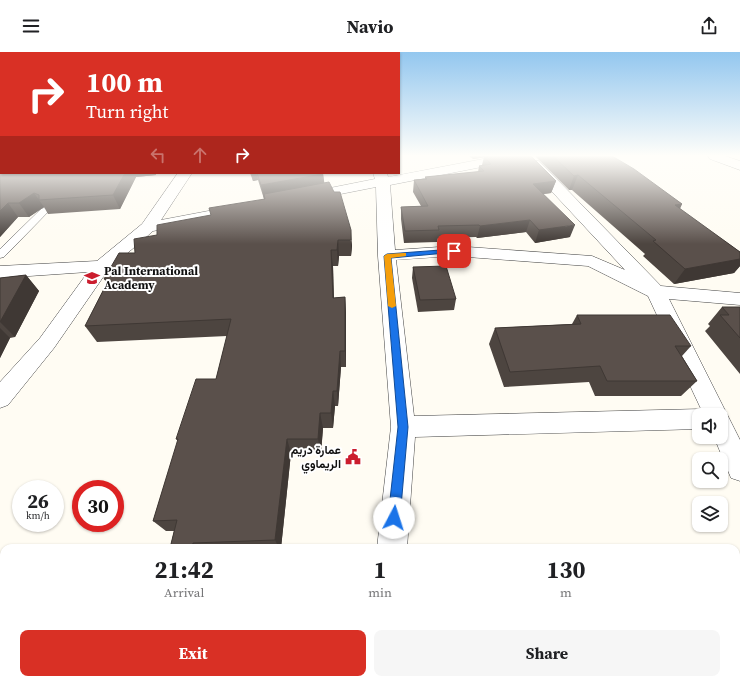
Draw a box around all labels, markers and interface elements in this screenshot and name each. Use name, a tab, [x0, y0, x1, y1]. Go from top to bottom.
text: Navio	[347, 14, 393, 39]
icon: menu	[20, 15, 42, 37]
icon: share	[698, 15, 720, 37]
text: 100 m	[86, 63, 163, 101]
icon: right	[20, 68, 72, 120]
text: Turn right	[86, 99, 168, 124]
icon: left	[147, 144, 169, 166]
icon: ahead	[189, 144, 211, 166]
icon: right	[231, 144, 253, 166]
pin	[437, 234, 471, 268]
icon: arrive	[443, 240, 465, 262]
place label: Pal International Academy	[104, 263, 198, 293]
school or university icon: Pal International Academy	[83, 269, 101, 287]
map controls	[692, 408, 728, 532]
button: sound	[692, 408, 728, 444]
place label: عمارة دريم الريماوي	[291, 442, 341, 474]
public building icon: عمارة دريم الريماوي	[344, 448, 362, 466]
button: search	[692, 452, 728, 488]
speed limit sign: 30	[72, 480, 124, 532]
text: 26	[27, 487, 49, 515]
button: layers	[692, 496, 728, 532]
position arrow	[373, 497, 415, 539]
text: km/h	[26, 509, 50, 522]
text: 21:42	[155, 553, 214, 586]
text: 1	[374, 553, 387, 586]
text: 130	[546, 553, 585, 586]
text: Arrival	[164, 584, 204, 601]
text: min	[368, 584, 392, 601]
text: m	[560, 584, 572, 601]
button: Exit	[20, 630, 366, 676]
button: Share	[374, 630, 720, 676]

